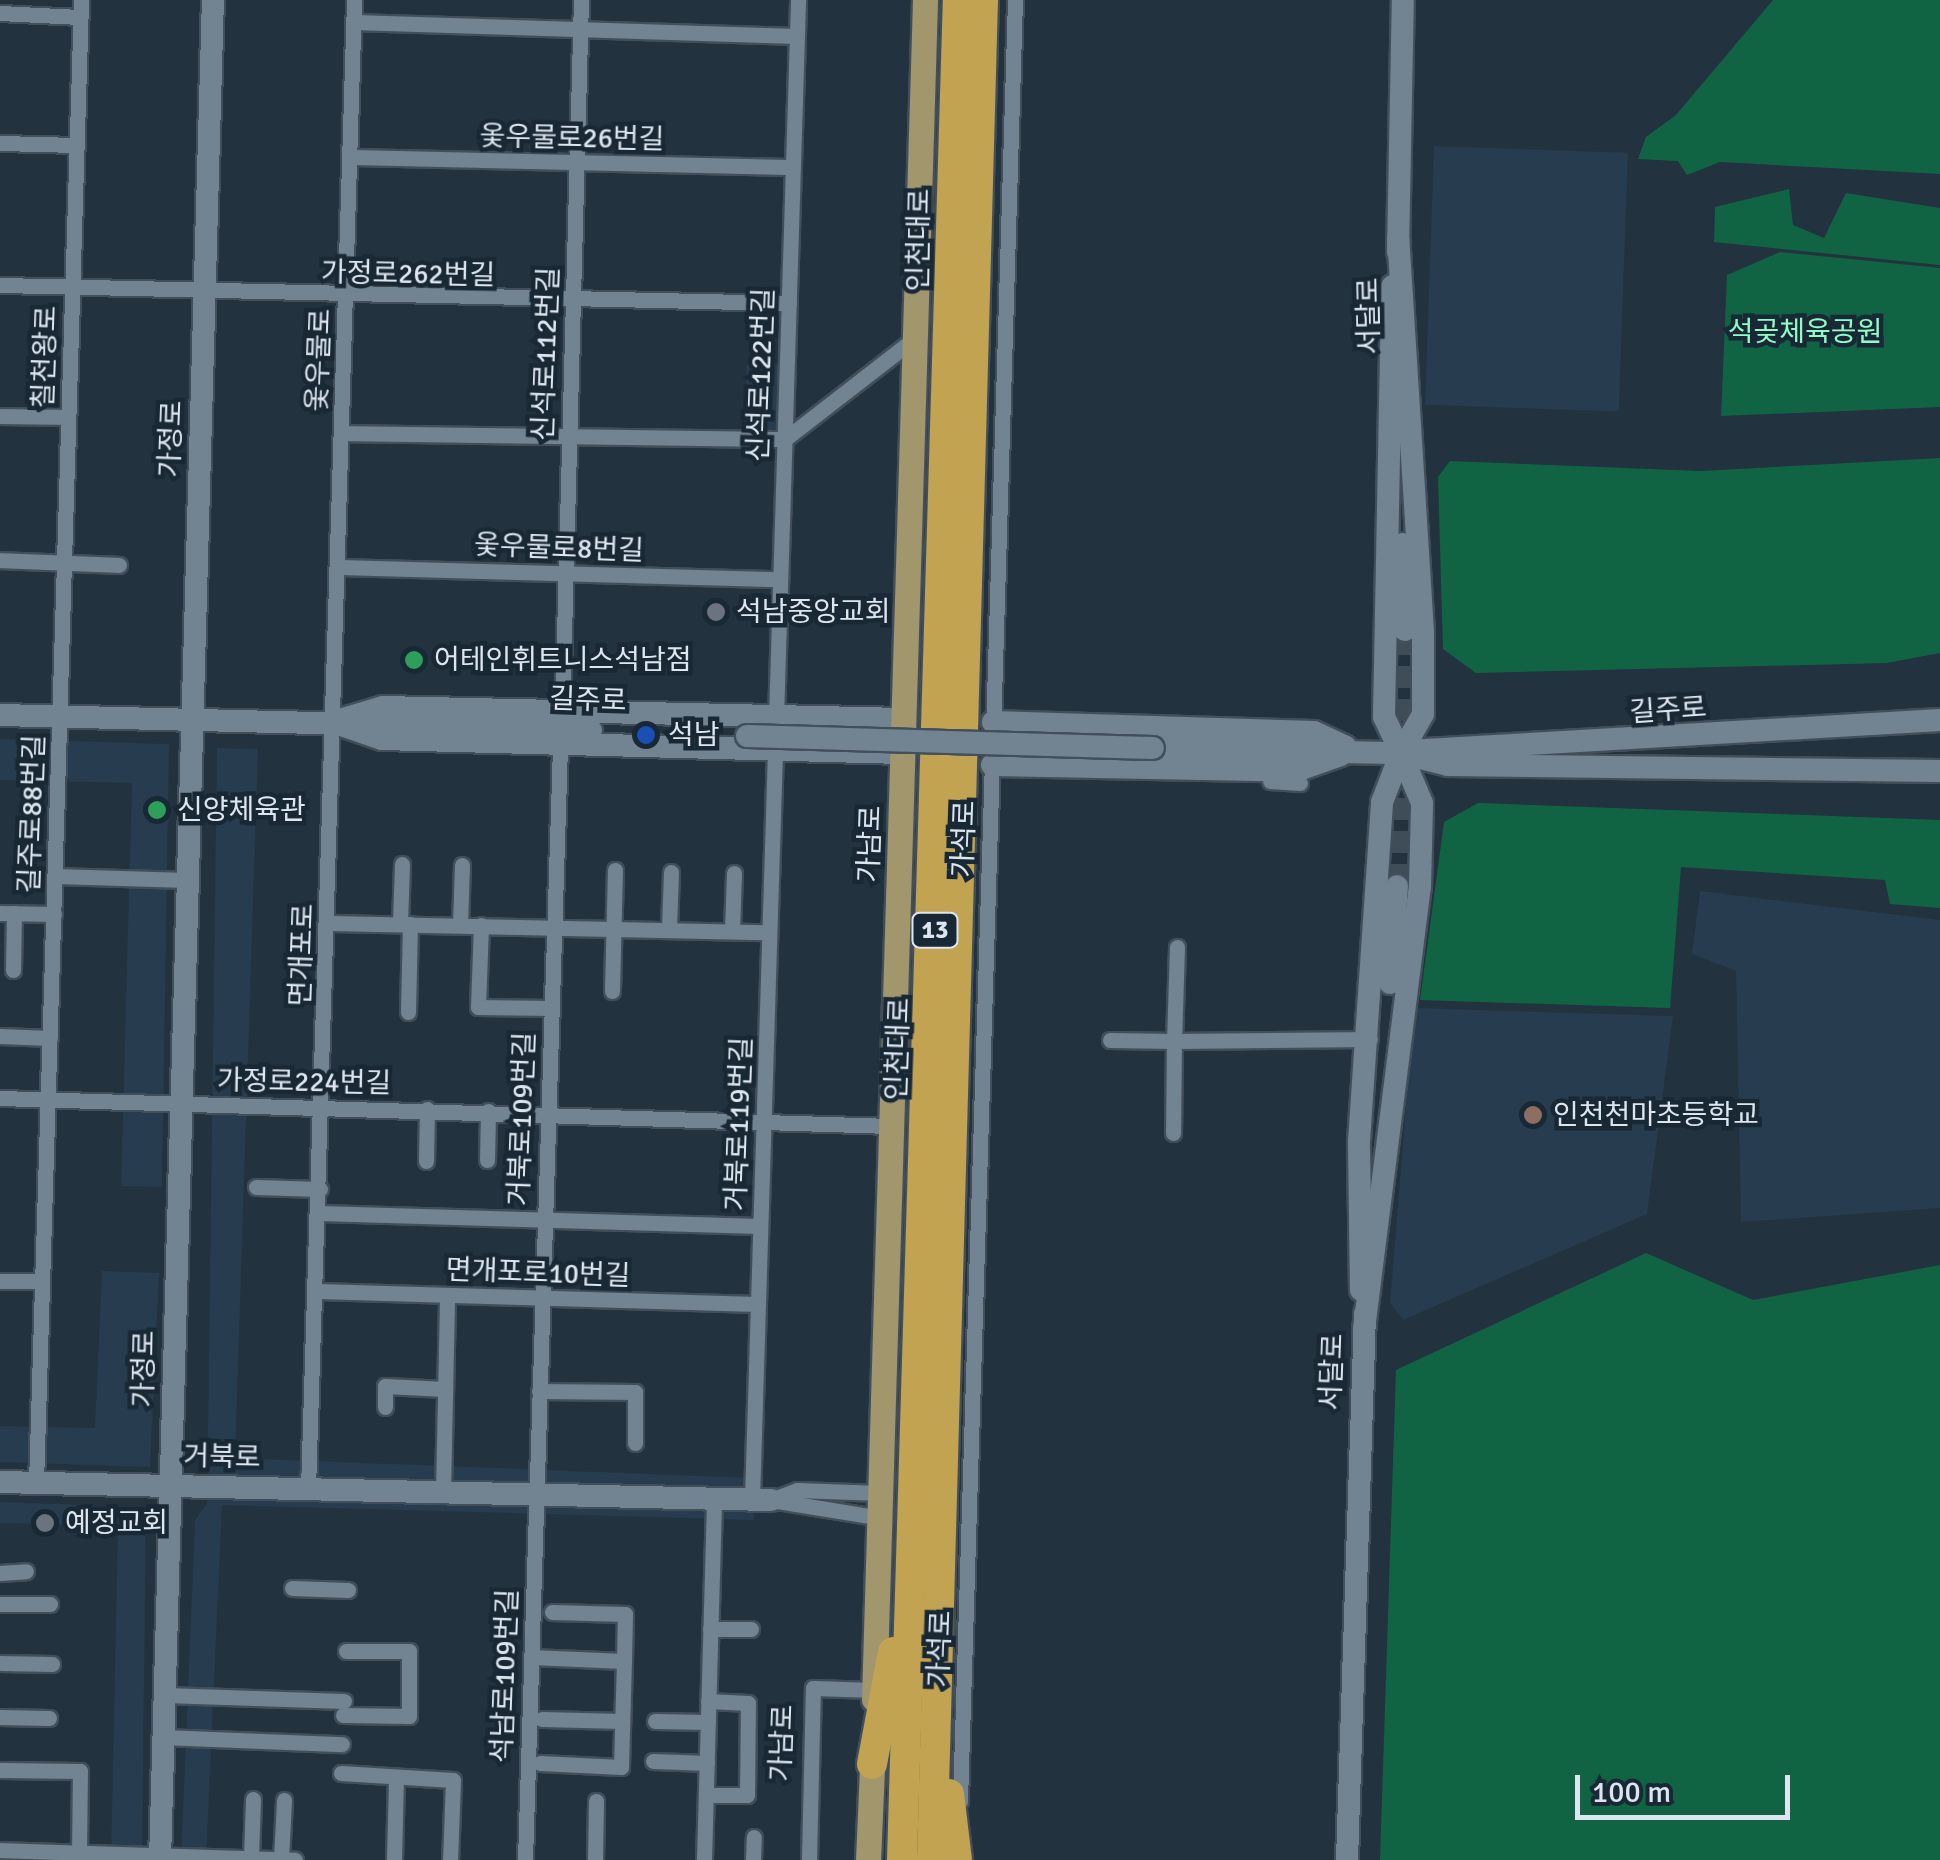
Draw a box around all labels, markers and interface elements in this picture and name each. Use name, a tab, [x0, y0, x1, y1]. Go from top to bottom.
street label: 옻우물로26번길	[479, 120, 665, 156]
street label: 인천대로	[901, 188, 937, 292]
street label: 가정로262번길	[321, 256, 495, 292]
street label: 신석로112번길	[526, 266, 566, 442]
street label: 서달로	[1352, 277, 1386, 355]
street label: 신석로122번길	[741, 287, 781, 463]
street label: 칠천왕로	[26, 305, 64, 409]
street label: 옻우물로	[300, 308, 338, 412]
park label: 석곶체육공원	[1728, 315, 1882, 349]
street label: 가정로	[153, 400, 189, 478]
street label: 옻우물로8번길	[474, 528, 644, 568]
place label: 석남중앙교회	[736, 595, 891, 629]
marker: 석남중앙교회	[705, 601, 727, 623]
place label: 어테인휘트니스석남점	[434, 643, 692, 677]
marker: 어테인휘트니스석남점	[403, 649, 425, 671]
street label: 길주로	[549, 682, 627, 718]
street label: 길주로	[1628, 691, 1708, 729]
place label: 석남	[668, 718, 720, 752]
marker: 석남	[633, 722, 659, 748]
street label: 길주로88번길	[12, 734, 52, 894]
place label: 신양체육관	[177, 793, 306, 827]
marker: 신양체육관	[146, 799, 168, 821]
street label: 가석로	[946, 800, 982, 878]
street label: 가남로	[852, 805, 888, 883]
street label: 면개포로	[283, 903, 321, 1007]
road number: 13	[910, 910, 960, 950]
street label: 인천대로	[879, 997, 917, 1101]
street label: 거북로109번길	[502, 1031, 542, 1207]
street label: 거북로119번길	[719, 1036, 759, 1212]
street label: 가정로224번길	[217, 1064, 391, 1100]
place label: 인천천마초등학교	[1553, 1098, 1759, 1132]
marker: 인천천마초등학교	[1522, 1104, 1544, 1126]
street label: 면개포로10번길	[445, 1253, 631, 1293]
street label: 가정로	[127, 1330, 161, 1408]
street label: 서달로	[1314, 1333, 1350, 1411]
street label: 거북로	[183, 1440, 261, 1474]
place label: 예정교회	[65, 1506, 168, 1540]
marker: 예정교회	[34, 1512, 56, 1534]
street label: 석남로109번길	[485, 1588, 525, 1764]
street label: 가석로	[922, 1610, 958, 1688]
street label: 가남로	[764, 1704, 800, 1782]
scale bar	[1580, 1755, 1795, 1817]
text: 100 m	[1592, 1774, 1671, 1811]

